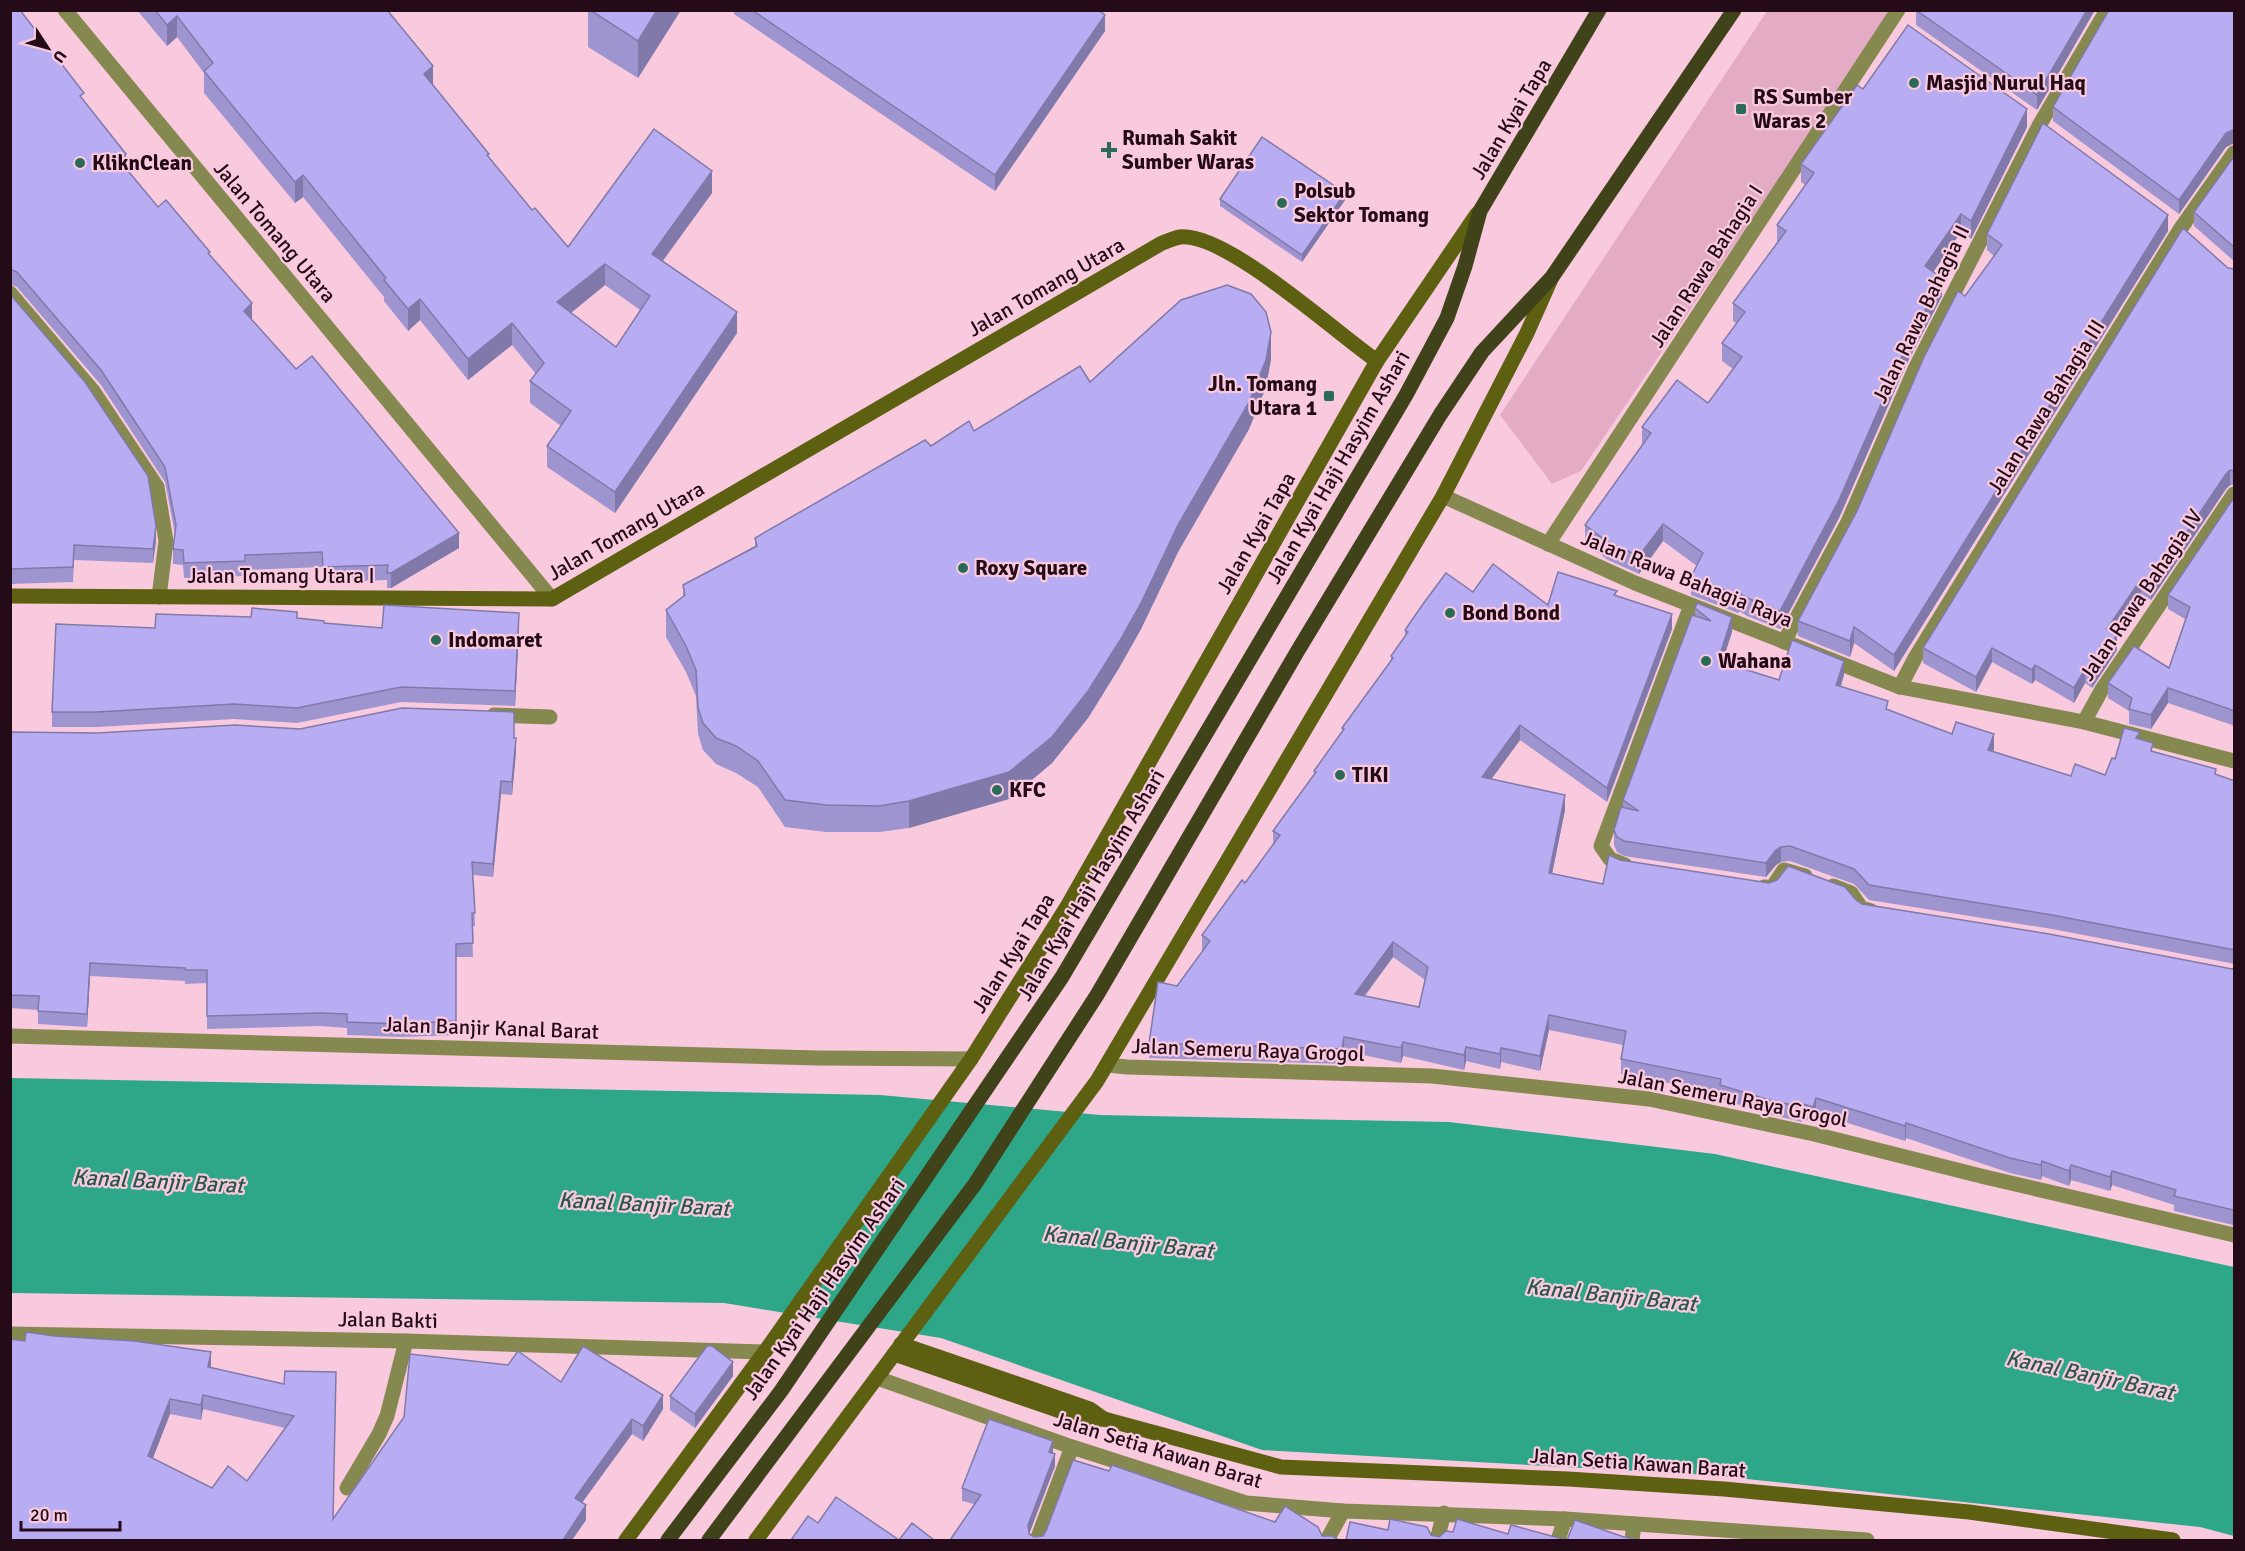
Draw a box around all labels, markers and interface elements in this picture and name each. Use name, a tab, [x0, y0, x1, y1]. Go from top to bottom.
north arrow	[18, 18, 78, 78]
text: U	[48, 46, 71, 66]
street label: Jalan Kyai Tapa	[1465, 54, 1557, 184]
place label: Masjid Nurul Haq	[1926, 70, 2086, 96]
marker: Masjid Nurul Haq	[1907, 76, 1921, 90]
place label: RS Sumber Waras 2	[1753, 84, 1853, 134]
marker: RS Sumber Waras 2	[1734, 102, 1748, 116]
place label: Rumah Sakit Sumber Waras	[1122, 125, 1254, 175]
marker: Rumah Sakit Sumber Waras	[1100, 141, 1118, 159]
place label: KliknClean	[92, 150, 192, 176]
marker: KliknClean	[73, 156, 87, 170]
street label: Jalan Tomang Utara	[208, 156, 342, 308]
place label: Polsub Sektor Tomang	[1294, 178, 1429, 228]
street label: Jalan Rawa Bahagia I	[1644, 180, 1768, 352]
marker: Polsub Sektor Tomang	[1275, 196, 1289, 210]
street label: Jalan Rawa Bahagia II	[1867, 221, 1975, 407]
street label: Jalan Tomang Utara	[963, 232, 1129, 342]
street label: Jalan Rawa Bahagia III	[1982, 315, 2110, 499]
street label: Jalan Kyai Haji Hasyim Ashari	[1260, 346, 1416, 588]
place label: Jln. Tomang Utara 1	[1208, 371, 1317, 421]
marker: Jln. Tomang Utara 1	[1322, 389, 1336, 403]
street label: Jalan Kyai Tapa	[1211, 467, 1301, 599]
street label: Jalan Tomang Utara	[543, 476, 709, 586]
street label: Jalan Rawa Bahagia IV	[2074, 504, 2208, 686]
street label: Jalan Rawa Bahagia Raya	[1577, 525, 1797, 633]
place label: Roxy Square	[975, 555, 1087, 581]
marker: Roxy Square	[956, 561, 970, 575]
street label: Jalan Tomang Utara I	[187, 563, 375, 589]
place label: Bond Bond	[1462, 600, 1560, 626]
marker: Bond Bond	[1443, 606, 1457, 620]
place label: Indomaret	[448, 627, 543, 653]
marker: Indomaret	[429, 633, 443, 647]
place label: Wahana	[1718, 648, 1792, 674]
marker: Wahana	[1699, 654, 1713, 668]
place label: TIKI	[1352, 762, 1389, 788]
street label: Jalan Kyai Haji Hasyim Ashari	[1012, 765, 1170, 1005]
marker: TIKI	[1333, 768, 1347, 782]
place label: KFC	[1009, 777, 1046, 803]
marker: KFC	[990, 783, 1004, 797]
street label: Jalan Kyai Tapa	[966, 888, 1060, 1018]
street label: Jalan Banjir Kanal Barat	[383, 1011, 599, 1045]
street label: Jalan Semeru Raya Grogol	[1131, 1033, 1365, 1067]
street label: Jalan Semeru Raya Grogol	[1616, 1063, 1850, 1133]
water label: Kanal Banjir Barat	[72, 1163, 246, 1199]
street label: Jalan Kyai Haji Hasyim Ashari	[737, 1173, 911, 1405]
water label: Kanal Banjir Barat	[558, 1186, 732, 1222]
water label: Kanal Banjir Barat	[1041, 1220, 1217, 1265]
water label: Kanal Banjir Barat	[1524, 1273, 1700, 1318]
street label: Jalan Bakti	[338, 1306, 438, 1334]
water label: Kanal Banjir Barat	[2003, 1344, 2179, 1406]
street label: Jalan Setia Kawan Barat	[1051, 1406, 1265, 1494]
street label: Jalan Setia Kawan Barat	[1529, 1442, 1747, 1484]
scale bar	[21, 1494, 120, 1532]
text: 20 m	[30, 1504, 68, 1526]

